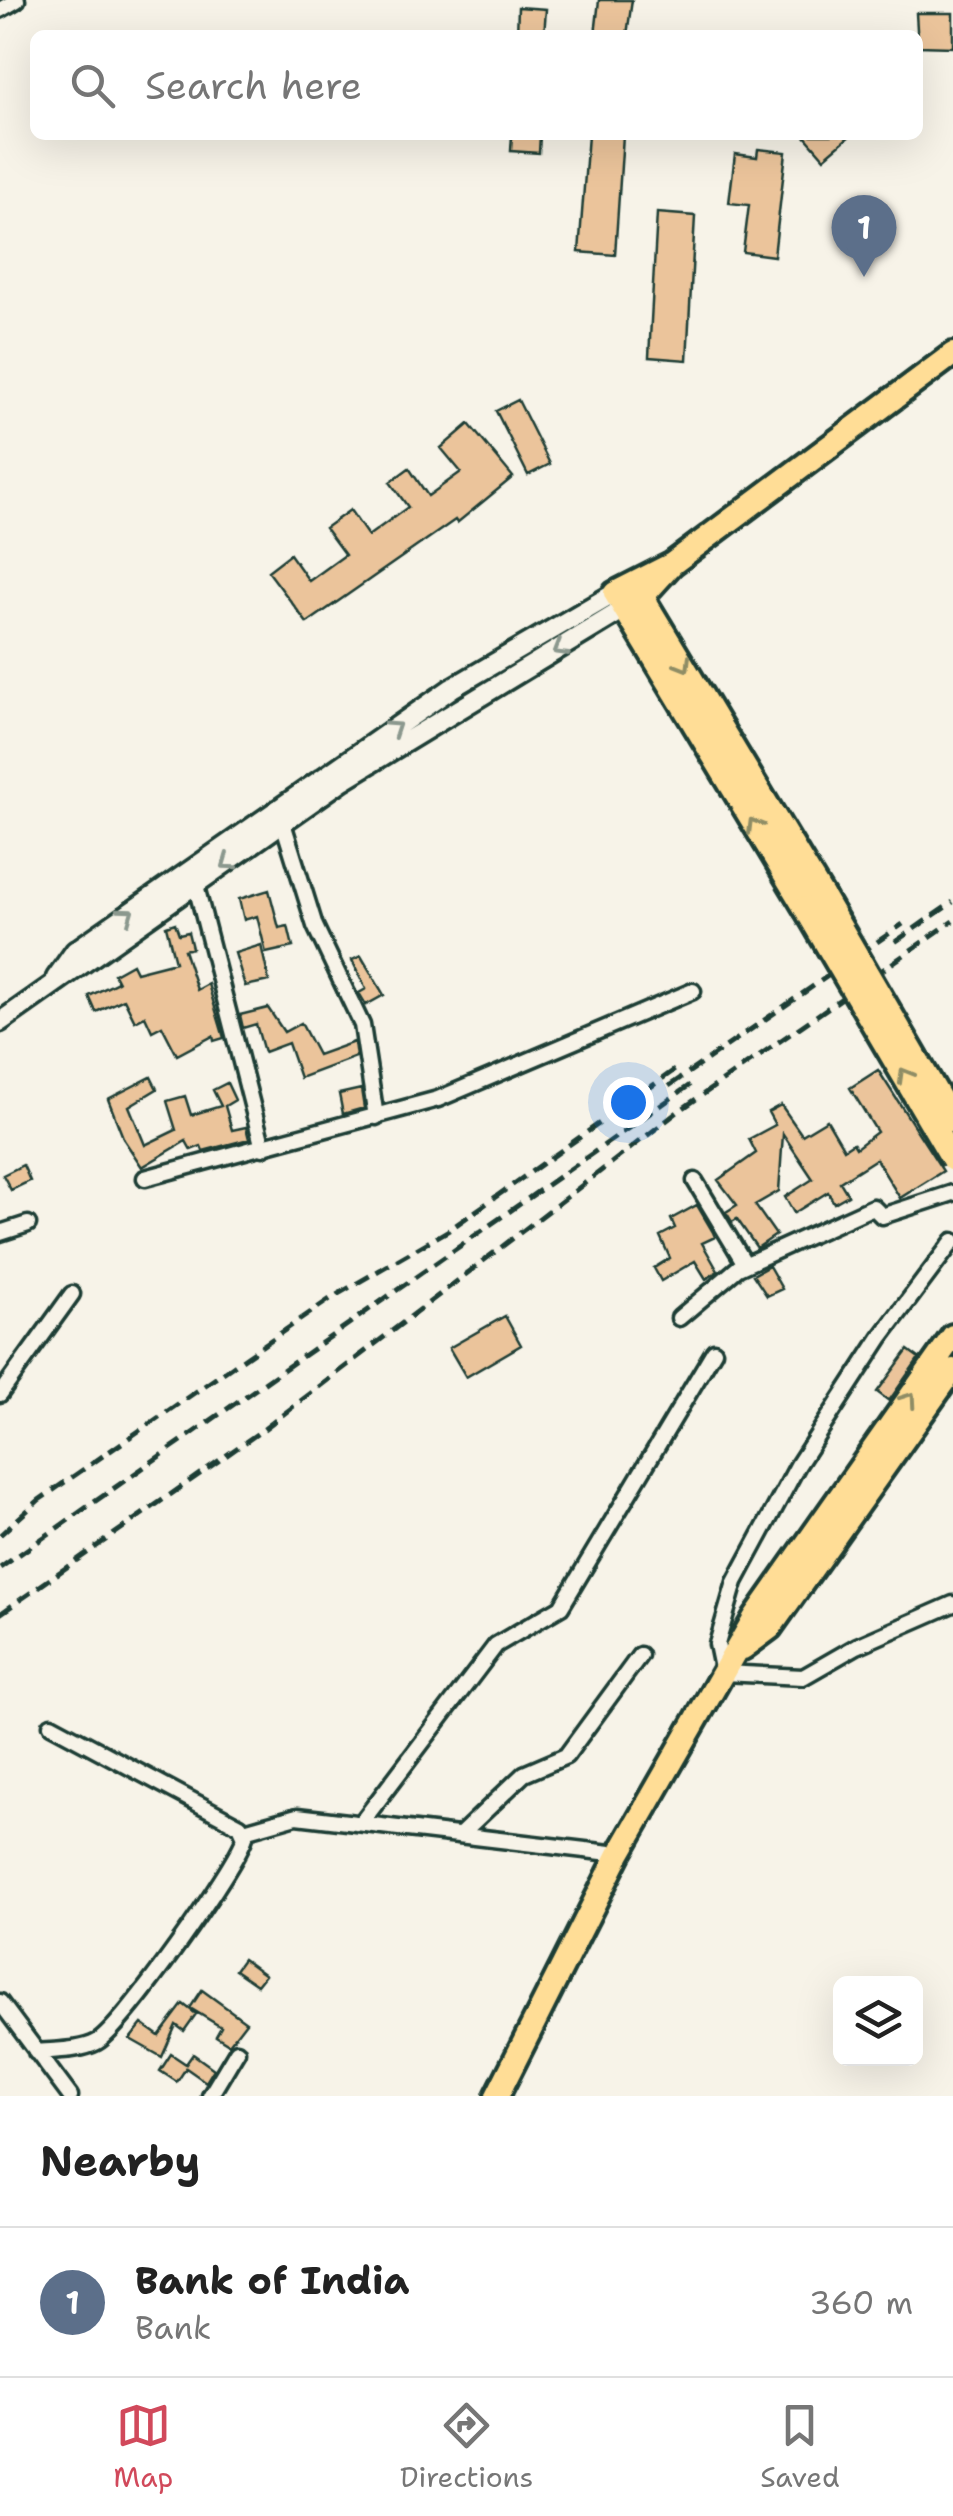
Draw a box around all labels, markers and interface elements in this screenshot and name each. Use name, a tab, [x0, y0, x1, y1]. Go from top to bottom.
search box	[30, 30, 923, 140]
icon: search	[65, 58, 120, 113]
text: Search here	[145, 60, 362, 111]
pin: 1	[832, 194, 896, 277]
one-way arrow	[553, 636, 571, 655]
one-way arrow	[671, 654, 690, 672]
one-way arrow	[382, 722, 401, 740]
one-way arrow	[747, 818, 766, 836]
one-way arrow	[221, 851, 239, 868]
one-way arrow	[116, 908, 134, 926]
one-way arrow	[897, 1068, 917, 1086]
your location	[603, 1077, 654, 1128]
one-way arrow	[897, 1392, 915, 1410]
map controls	[833, 1976, 923, 2066]
button: layers	[833, 1976, 923, 2066]
text: Nearby	[40, 2133, 200, 2189]
text: Bank of India	[135, 2255, 409, 2306]
text: 1	[65, 2281, 80, 2324]
text: 360 m	[809, 2281, 913, 2324]
text: Bank	[135, 2306, 211, 2349]
tab: Map	[113, 2398, 173, 2496]
tab: Directions	[400, 2398, 533, 2496]
tab: Saved	[760, 2398, 840, 2496]

